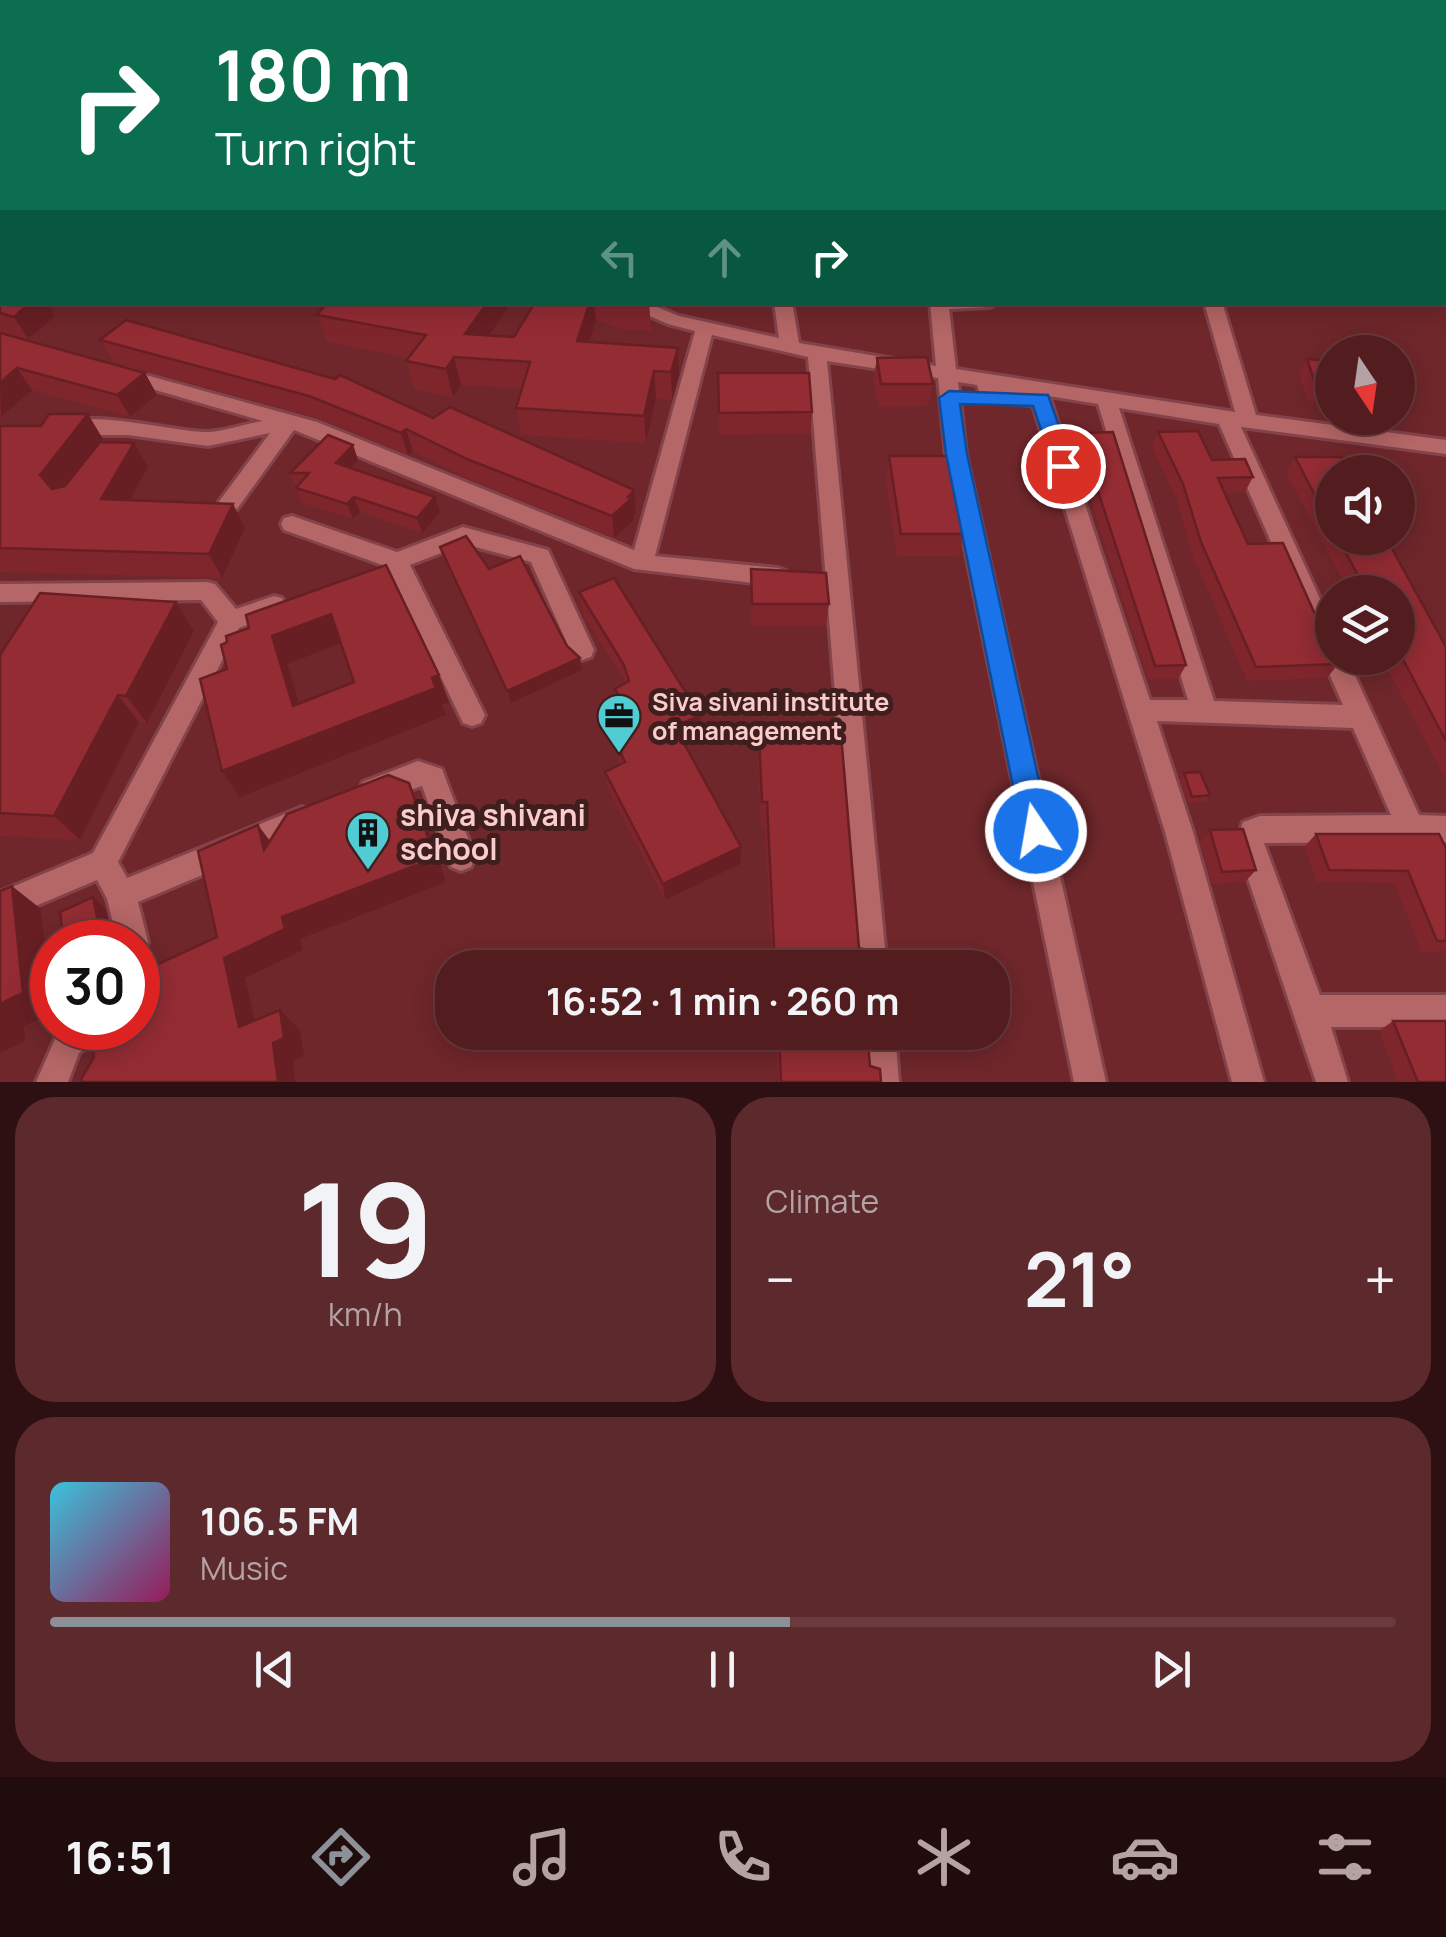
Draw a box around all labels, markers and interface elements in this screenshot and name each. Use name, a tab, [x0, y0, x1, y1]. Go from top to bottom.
text: 180 m	[215, 26, 412, 122]
icon: right	[50, 40, 180, 170]
text: Turn right	[215, 117, 416, 179]
icon: left	[592, 230, 647, 285]
icon: ahead	[697, 230, 752, 285]
icon: right	[802, 230, 857, 285]
north arrow	[1315, 335, 1415, 435]
map controls	[1315, 335, 1415, 675]
pin	[1021, 424, 1106, 509]
icon: arrive	[1036, 439, 1091, 494]
button: sound	[1315, 455, 1415, 555]
button: layers	[1315, 575, 1415, 675]
place label: Siva sivani institute of management	[652, 684, 889, 748]
office icon: Siva sivani institute of management	[596, 693, 642, 754]
position arrow	[984, 779, 1088, 883]
place label: shiva shivani school	[400, 794, 586, 869]
building icon: shiva shivani school	[345, 810, 391, 871]
speed limit sign: 30	[30, 920, 160, 1050]
text: 16:52 · 1 min · 260 m	[546, 974, 899, 1026]
text: 19	[296, 1138, 434, 1316]
text: Climate	[766, 1179, 879, 1223]
text: 21°	[1024, 1227, 1135, 1330]
text: −	[766, 1241, 795, 1317]
text: +	[1364, 1241, 1396, 1317]
text: km/h	[328, 1292, 402, 1336]
text: 106.5 FM	[200, 1494, 359, 1546]
text: Music	[200, 1546, 288, 1590]
icon: previous	[247, 1642, 302, 1697]
icon: pause	[695, 1642, 750, 1697]
icon: next	[1144, 1642, 1199, 1697]
icon: directions	[306, 1822, 376, 1892]
icon: music	[507, 1822, 577, 1892]
icon: phone	[708, 1822, 778, 1892]
icon: climate	[909, 1822, 979, 1892]
icon: car	[1110, 1822, 1180, 1892]
icon: filters	[1310, 1822, 1380, 1892]
text: 16:51	[65, 1826, 175, 1888]

